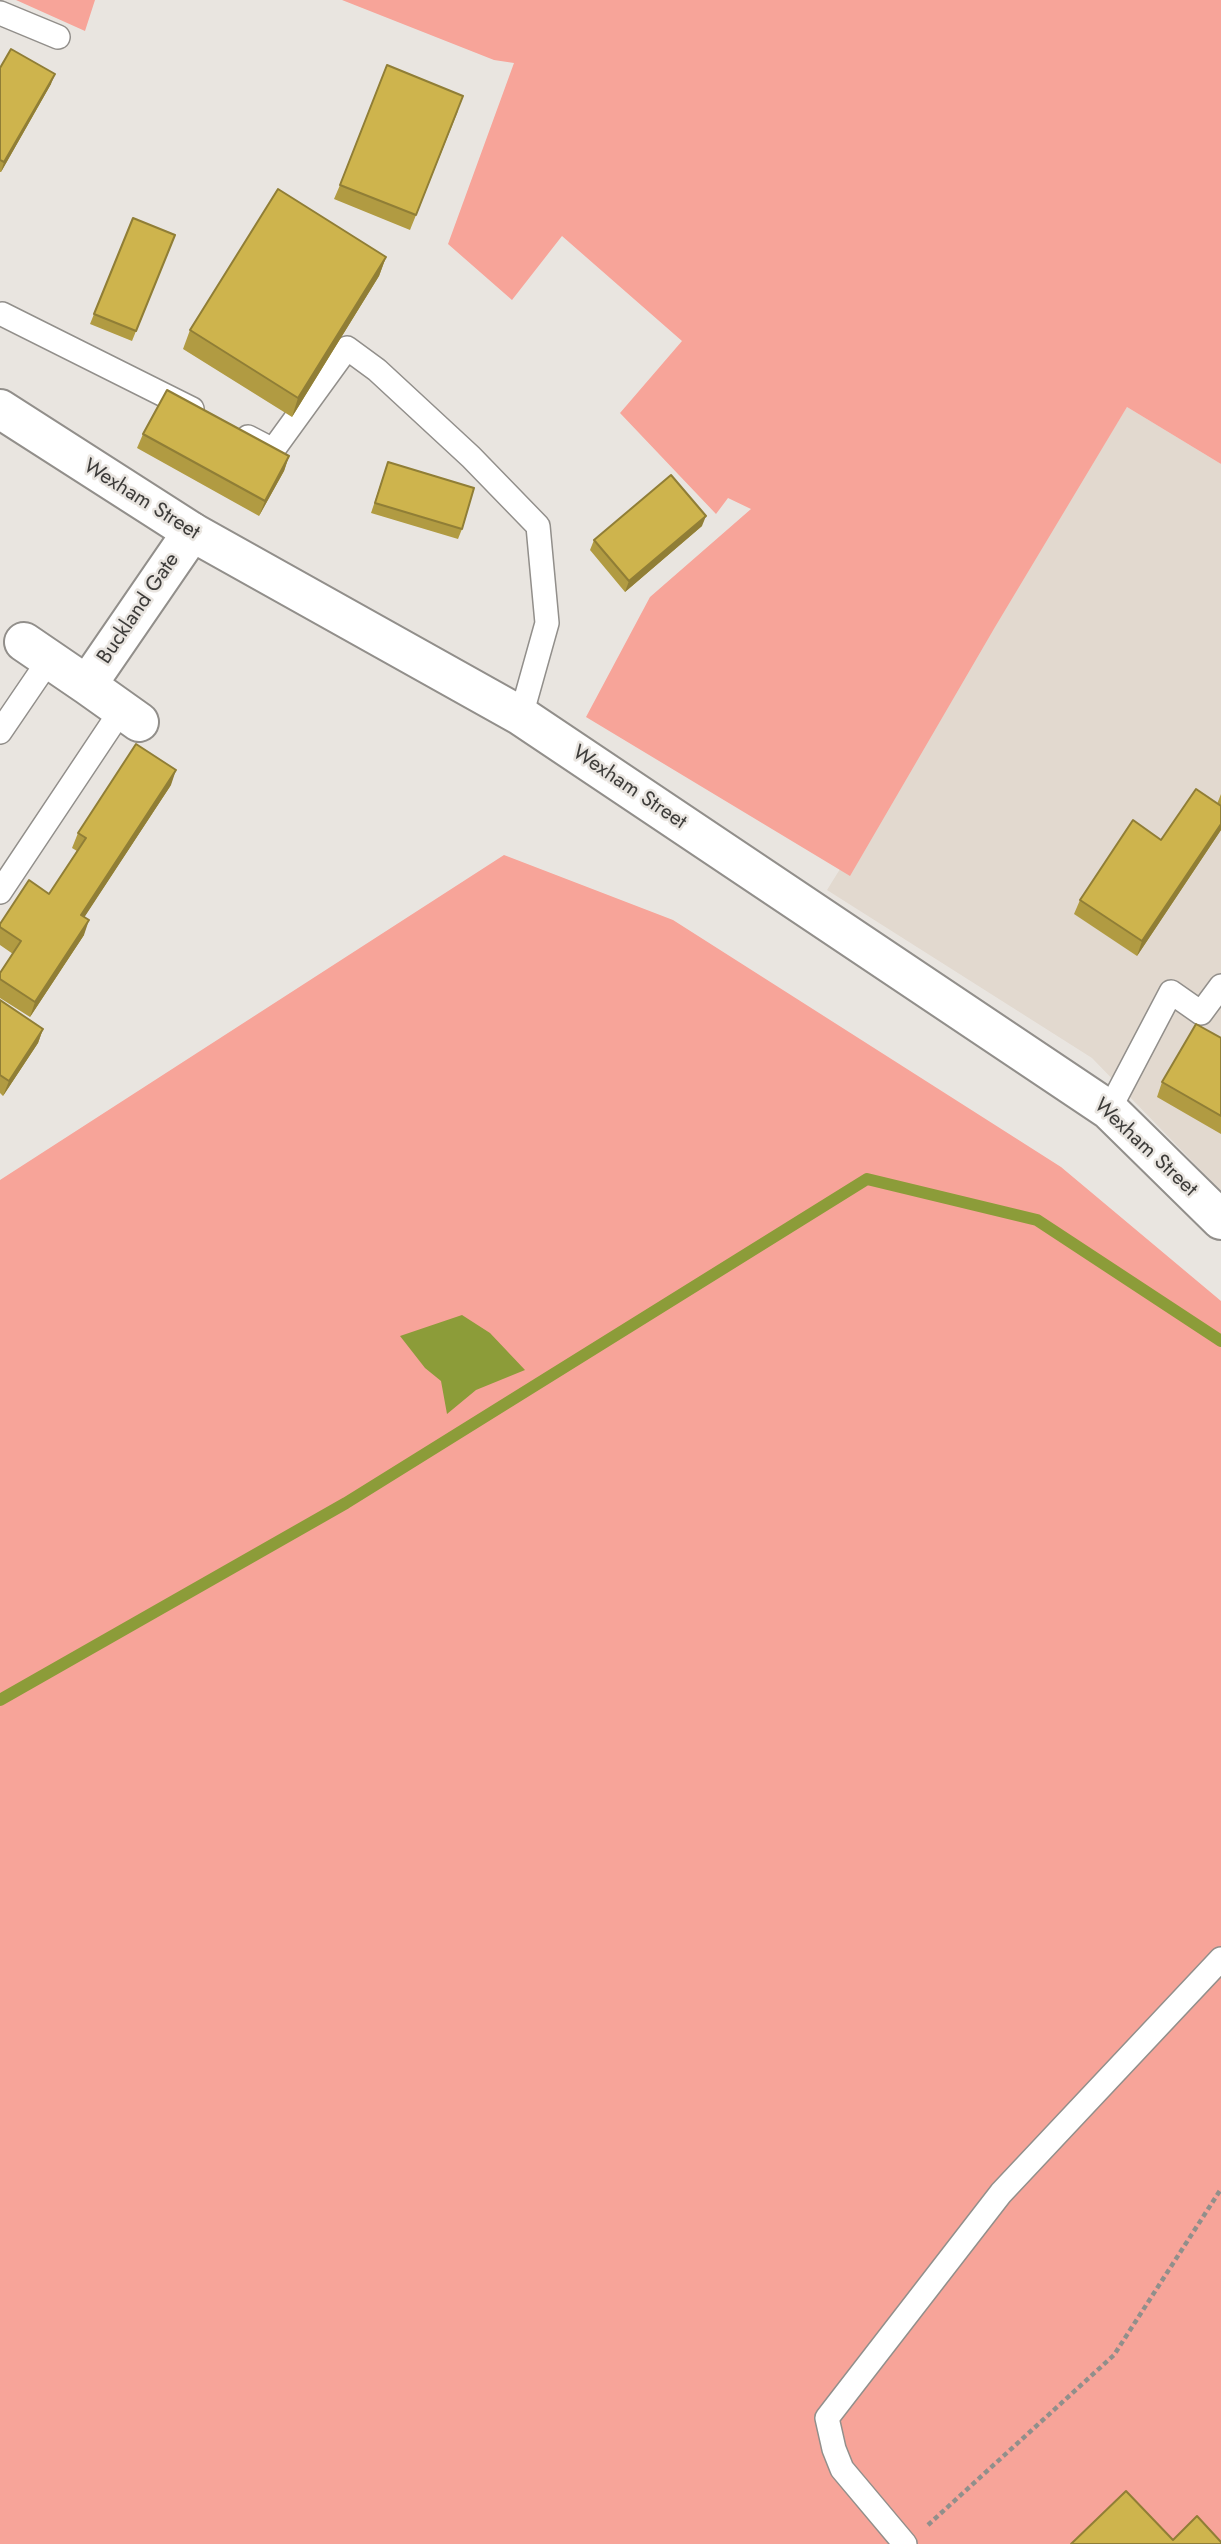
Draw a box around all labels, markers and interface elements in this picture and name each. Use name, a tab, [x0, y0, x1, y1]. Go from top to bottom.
street label: Wexham Street	[78, 454, 204, 546]
street label: Buckland Gate	[93, 549, 185, 669]
street label: Wexham Street	[567, 741, 691, 835]
street label: Wexham Street	[1088, 1094, 1202, 1202]

